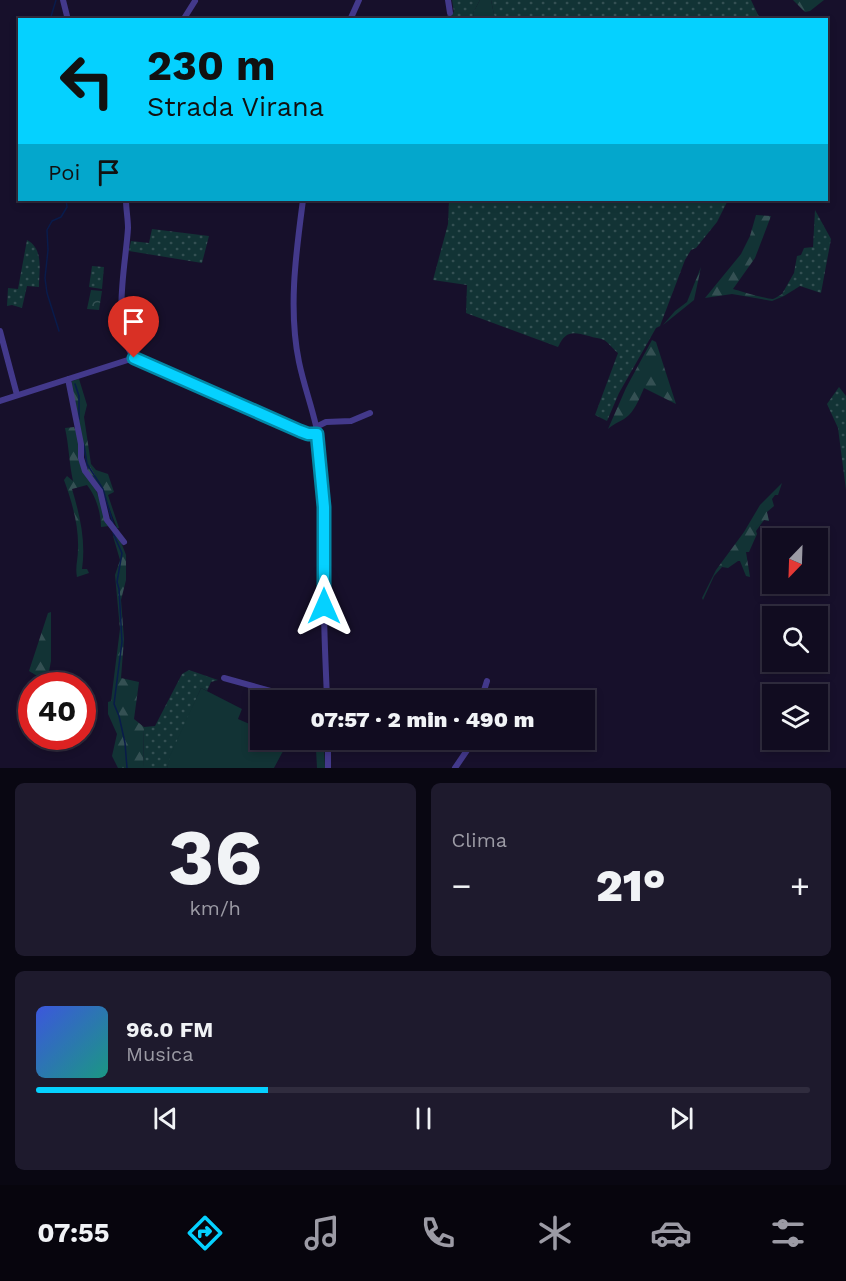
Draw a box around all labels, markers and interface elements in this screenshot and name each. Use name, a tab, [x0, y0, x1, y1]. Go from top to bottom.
text: 230 m	[147, 41, 276, 90]
icon: left	[48, 42, 126, 120]
text: Strada Virana	[147, 91, 324, 123]
icon: arrive	[92, 156, 125, 189]
text: Poi	[48, 160, 80, 185]
pin	[108, 296, 159, 358]
icon: arrive	[117, 305, 150, 338]
north arrow	[762, 528, 828, 594]
map controls	[762, 528, 828, 750]
position arrow	[292, 574, 356, 638]
button: search	[762, 606, 828, 672]
speed limit sign: 40	[18, 672, 96, 750]
button: layers	[762, 684, 828, 750]
text: 07:57 · 2 min · 490 m	[311, 707, 534, 732]
text: 36	[168, 811, 262, 903]
text: Clima	[452, 828, 507, 852]
text: 21°	[596, 859, 666, 912]
text: −	[452, 866, 471, 905]
text: +	[790, 866, 810, 905]
text: km/h	[189, 896, 241, 920]
text: 96.0 FM	[126, 1017, 213, 1042]
text: Musica	[126, 1042, 194, 1066]
icon: previous	[149, 1102, 182, 1135]
icon: pause	[407, 1102, 440, 1135]
icon: next	[665, 1102, 698, 1135]
icon: directions	[184, 1212, 226, 1254]
icon: music	[301, 1212, 343, 1254]
icon: phone	[417, 1212, 459, 1254]
icon: climate	[534, 1212, 576, 1254]
icon: car	[650, 1212, 692, 1254]
icon: filters	[767, 1212, 809, 1254]
text: 07:55	[37, 1217, 110, 1249]

